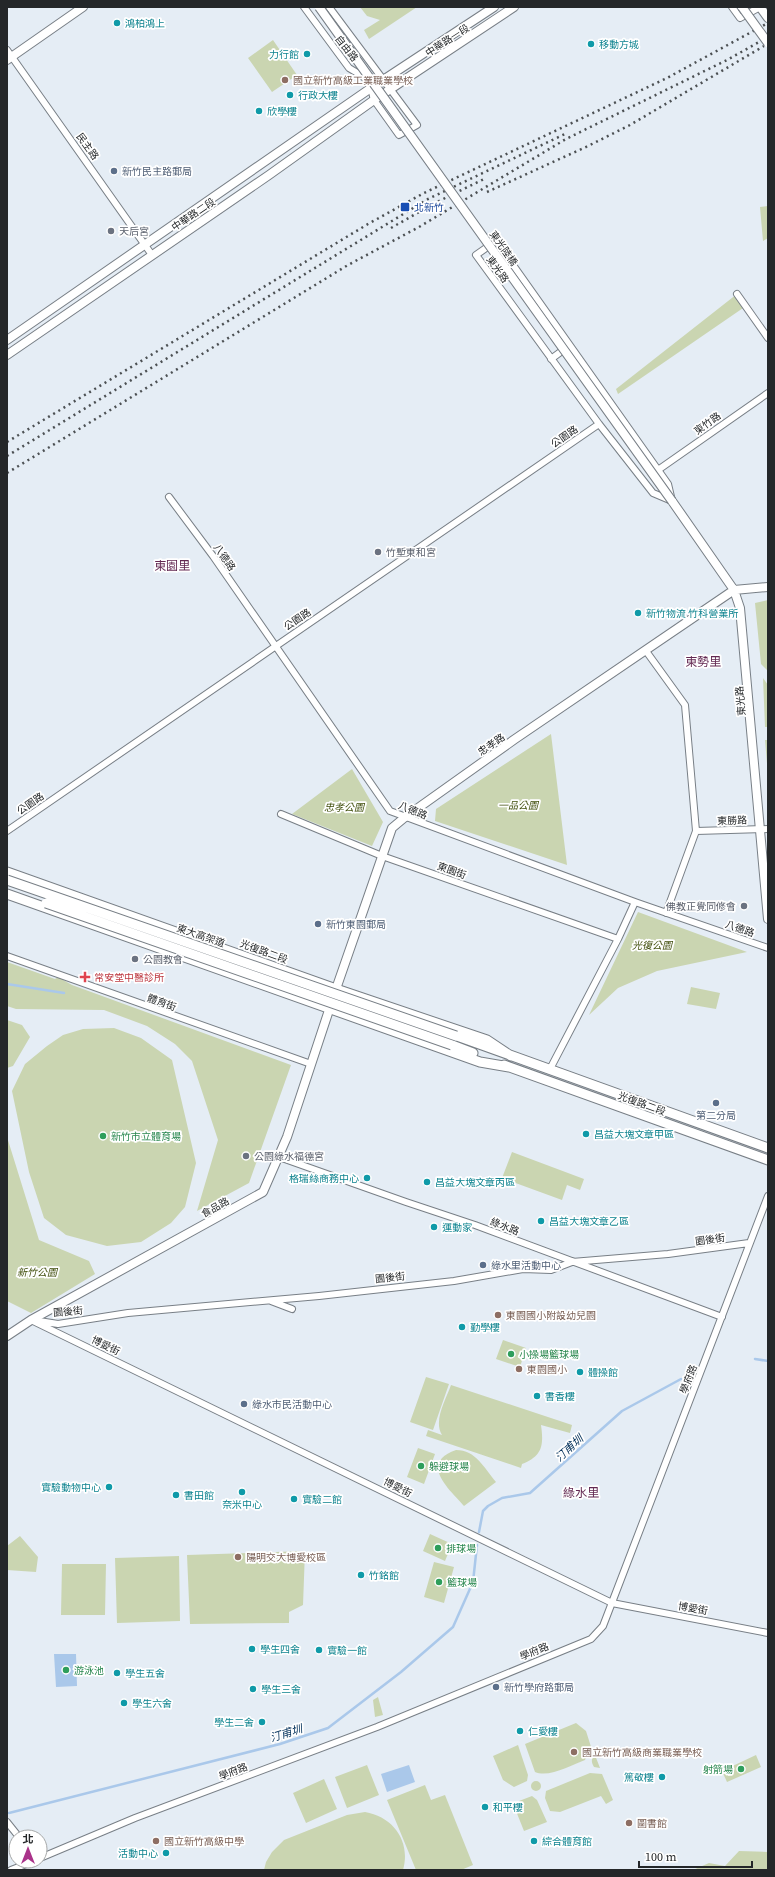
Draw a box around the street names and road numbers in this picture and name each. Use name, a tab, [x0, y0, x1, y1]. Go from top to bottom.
street label: 中華路一段	[423, 21, 472, 59]
street label: 自由路	[332, 32, 361, 64]
street label: 民主路	[74, 130, 102, 162]
street label: 中華路二段	[169, 195, 218, 234]
street label: 東光陸橋	[487, 228, 520, 268]
street label: 東光路	[484, 253, 512, 285]
street label: 東竹路	[691, 409, 723, 437]
street label: 公園路	[548, 422, 580, 450]
street label: 八德路	[211, 541, 239, 573]
street label: 公園路	[281, 606, 313, 633]
street label: 東光路	[733, 685, 748, 716]
street label: 忠孝路	[475, 730, 507, 758]
street label: 公園路	[14, 789, 46, 817]
street label: 八德路	[396, 799, 429, 822]
street label: 東勝路	[717, 813, 747, 828]
street label: 東園街	[436, 859, 468, 882]
street label: 八德路	[724, 917, 756, 940]
street label: 東大高架道	[175, 921, 227, 950]
street label: 光復路二段	[238, 937, 290, 966]
street label: 體育街	[146, 991, 178, 1014]
street label: 光復路二段	[616, 1089, 668, 1118]
street label: 食品路	[199, 1194, 232, 1220]
street label: 綠水路	[488, 1215, 521, 1238]
street label: 園後街	[694, 1231, 726, 1248]
street label: 園後街	[374, 1269, 406, 1286]
street label: 園後街	[53, 1304, 84, 1319]
street label: 博愛街	[89, 1333, 122, 1358]
street label: 學府路	[677, 1363, 700, 1396]
street label: 博愛街	[381, 1475, 414, 1500]
street label: 博愛街	[677, 1599, 709, 1617]
street label: 學府路	[518, 1640, 551, 1663]
street label: 學府路	[217, 1760, 250, 1783]

